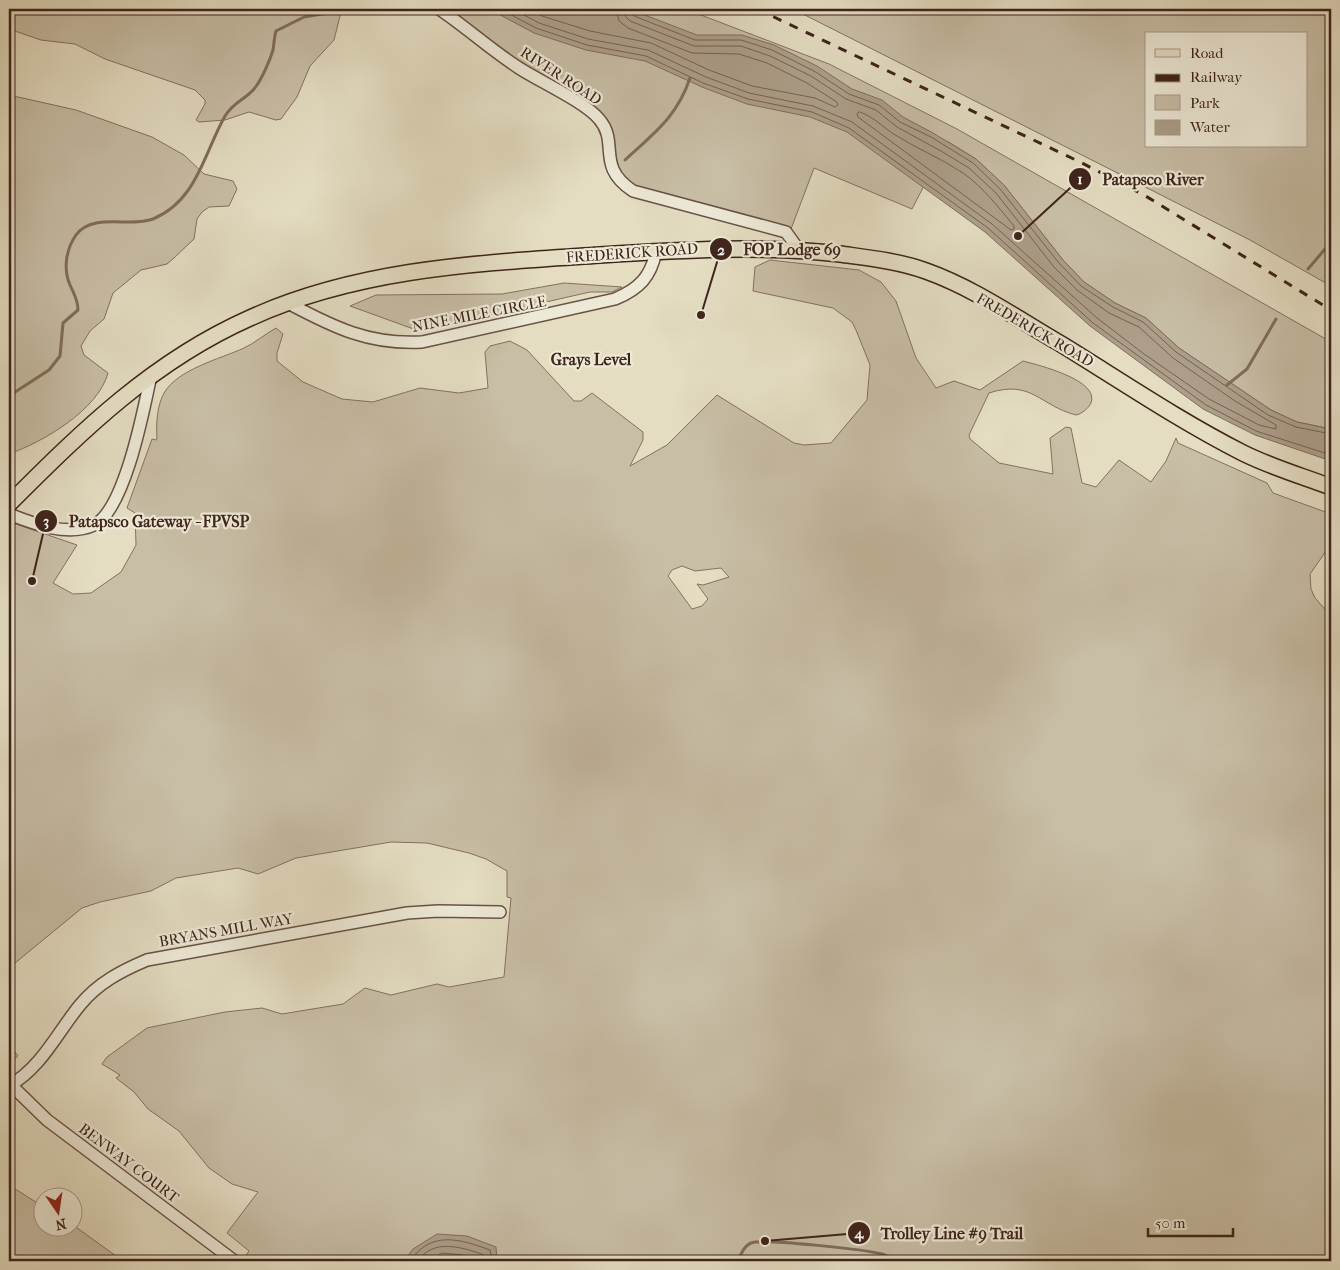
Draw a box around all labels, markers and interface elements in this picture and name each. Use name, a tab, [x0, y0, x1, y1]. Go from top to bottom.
legend	[1145, 32, 1308, 148]
street label: RIVER ROAD	[517, 43, 605, 109]
text: Road	[1190, 44, 1224, 62]
text: Railway	[1190, 68, 1243, 86]
text: Park	[1190, 94, 1220, 112]
text: Water	[1189, 118, 1230, 136]
callout: Patapsco River	[1068, 164, 1214, 195]
text: 1	[1077, 170, 1083, 188]
text: Patapsco River	[1102, 170, 1205, 190]
callout: FOP Lodge 69	[708, 234, 851, 265]
street label: FREDERICK ROAD	[565, 239, 699, 267]
text: FOP Lodge 69	[742, 240, 841, 260]
text: 2	[717, 241, 725, 259]
street label: FREDERICK ROAD	[973, 289, 1097, 371]
street label: NINE MILE CIRCLE	[410, 292, 548, 336]
district label: Grays Level	[551, 350, 632, 370]
callout: Patapsco Gateway - FPVSP	[33, 506, 259, 537]
text: 3	[43, 512, 49, 530]
text: Patapsco Gateway - FPVSP	[69, 512, 250, 532]
street label: BRYANS MILL WAY	[158, 909, 295, 951]
street label: BENWAY COURT	[75, 1120, 183, 1207]
north arrow	[32, 1188, 82, 1238]
scale bar	[1148, 1205, 1232, 1237]
text: 50 m	[1155, 1214, 1186, 1232]
text: N	[53, 1215, 68, 1234]
callout: Trolley Line #9 Trail	[846, 1218, 1034, 1249]
text: 4	[854, 1224, 865, 1242]
text: Trolley Line #9 Trail	[880, 1224, 1024, 1244]

